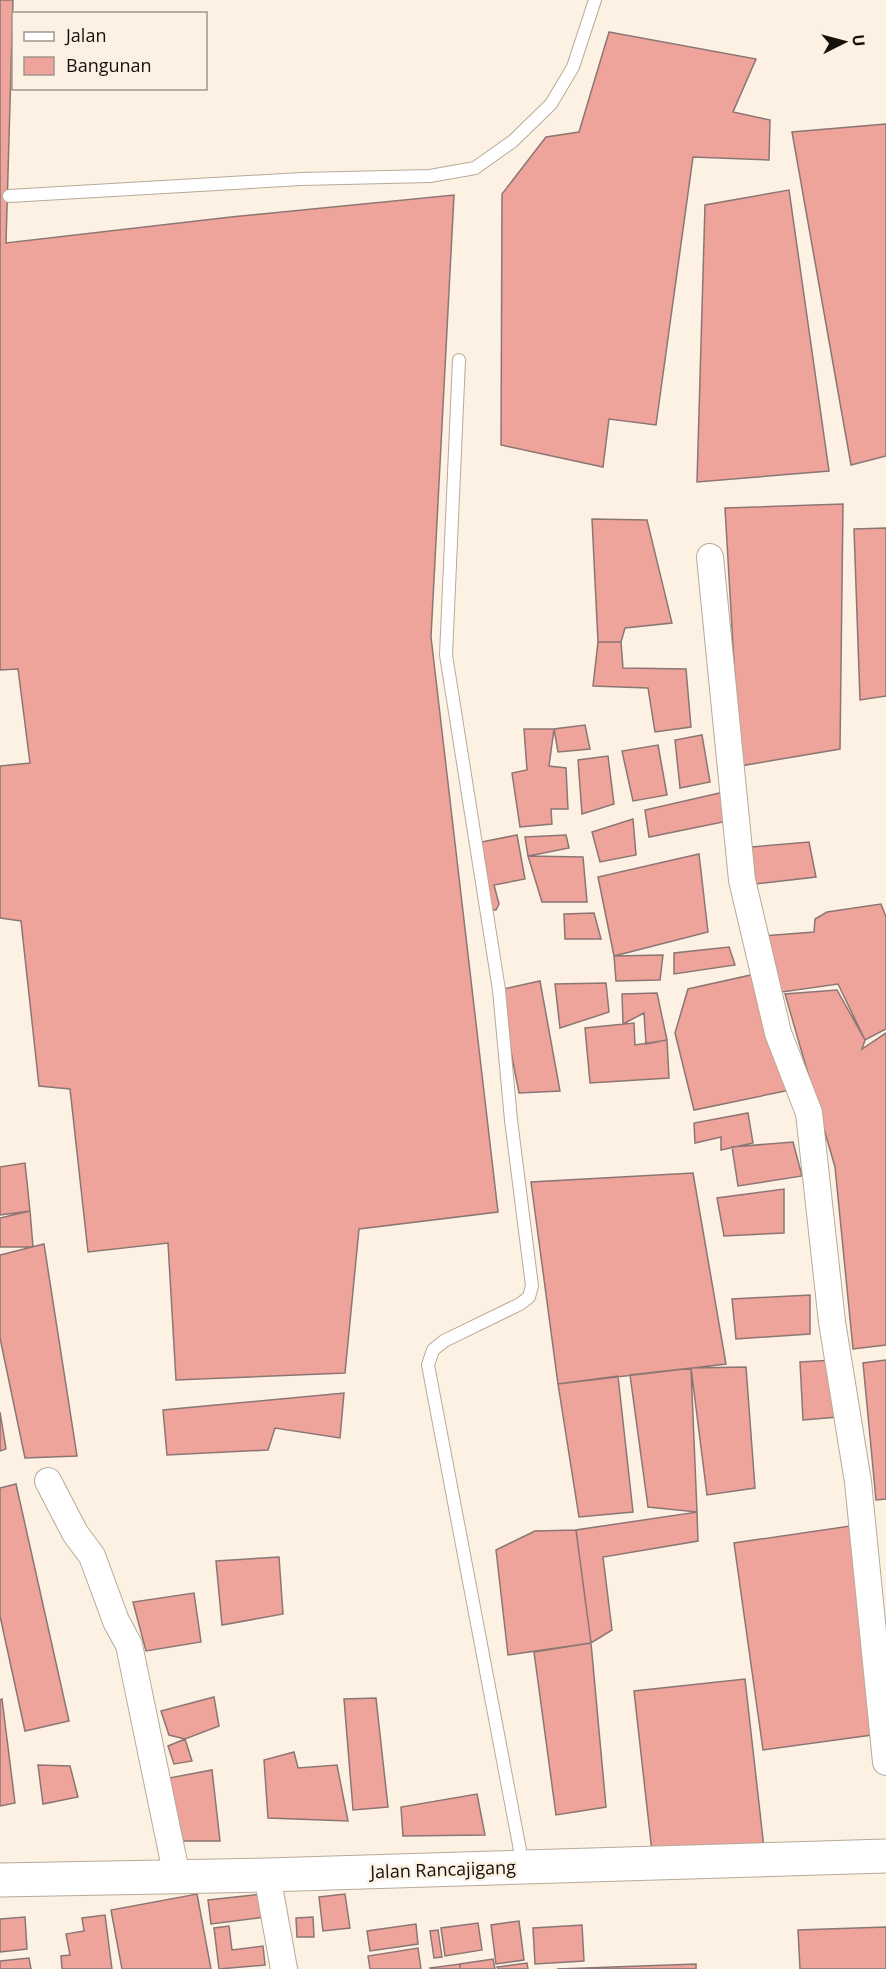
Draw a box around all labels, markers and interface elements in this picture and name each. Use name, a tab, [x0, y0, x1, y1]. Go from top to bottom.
legend	[12, 12, 207, 90]
north arrow	[814, 12, 874, 72]
text: Jalan	[64, 23, 106, 47]
text: U	[847, 33, 870, 48]
text: Bangunan	[66, 53, 152, 77]
street label: Jalan Rancajigang	[368, 1854, 516, 1884]

